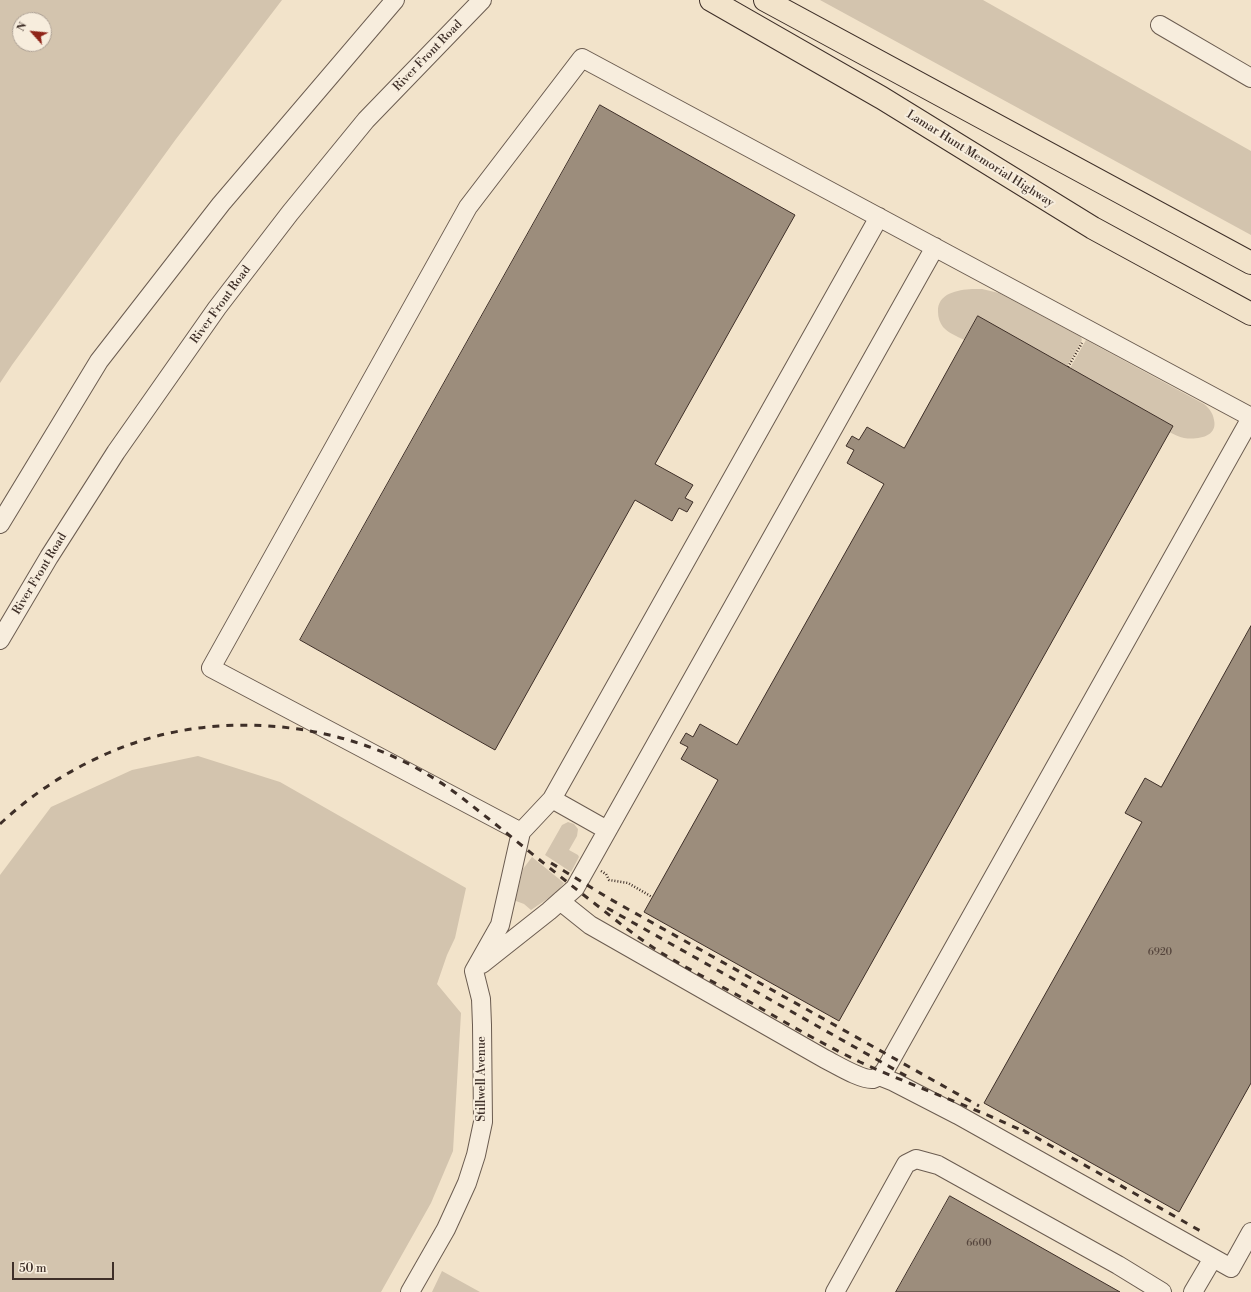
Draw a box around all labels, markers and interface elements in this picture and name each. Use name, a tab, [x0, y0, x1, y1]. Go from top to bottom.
north arrow	[12, 12, 52, 52]
street label: River Front Road	[391, 18, 465, 94]
text: N	[14, 20, 30, 34]
street label: Lamar Hunt Memorial Highway	[904, 108, 1056, 210]
street label: River Front Road	[188, 263, 254, 347]
street label: River Front Road	[10, 530, 70, 618]
house number: 6920	[1148, 947, 1172, 959]
street label: Stillwell Avenue	[475, 1036, 489, 1122]
house number: 6600	[966, 1238, 992, 1250]
scale bar	[14, 1254, 116, 1280]
text: 50 m	[19, 1261, 47, 1276]

